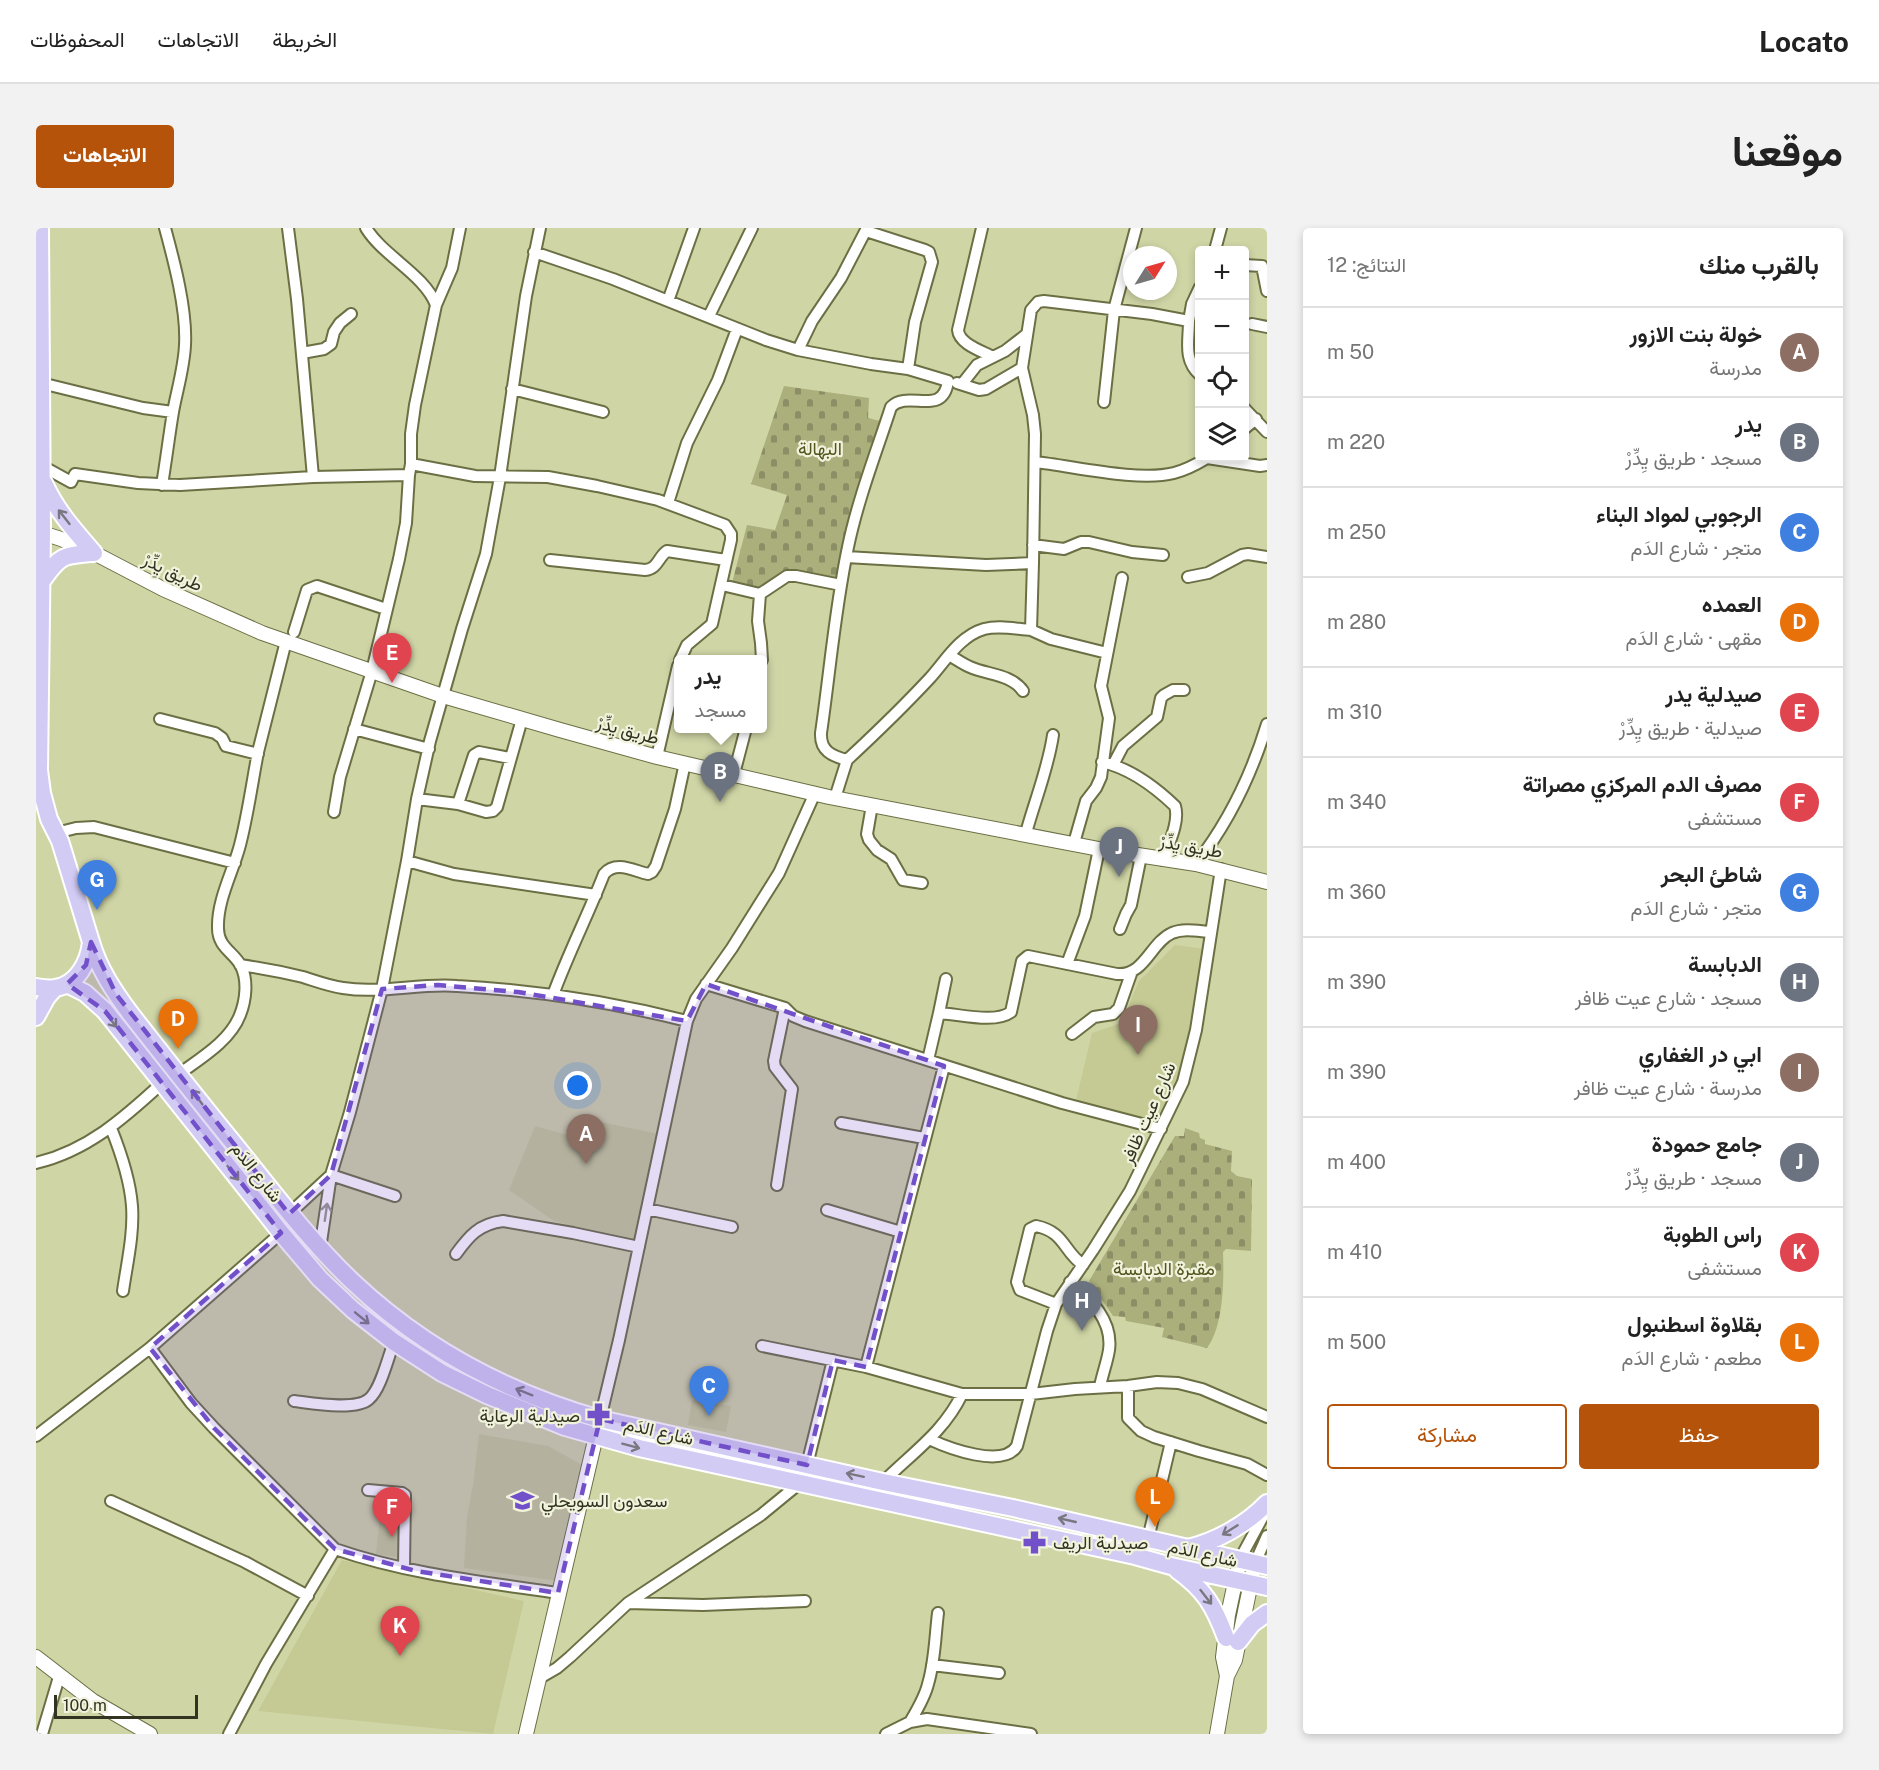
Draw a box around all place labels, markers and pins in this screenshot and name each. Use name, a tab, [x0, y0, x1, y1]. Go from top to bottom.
pin: E	[372, 634, 412, 683]
pin: B	[700, 752, 740, 802]
pin: J	[1100, 828, 1138, 877]
pin: G	[78, 860, 116, 910]
pin: D	[158, 1000, 198, 1049]
pin: I	[1118, 1006, 1158, 1055]
pin: A	[566, 1114, 606, 1164]
pin: H	[1062, 1282, 1102, 1331]
pin: C	[690, 1366, 728, 1416]
pharmacy icon: صيدلية الرعاية	[585, 1402, 611, 1428]
place label: صيدلية الرعاية	[479, 1405, 580, 1427]
pin: L	[1136, 1478, 1174, 1527]
school or university icon: سعدون السويحلي	[510, 1487, 536, 1513]
pin: F	[372, 1488, 412, 1537]
place label: سعدون السويحلي	[541, 1490, 667, 1516]
pharmacy icon: صيدلية الريف	[1022, 1529, 1048, 1555]
place label: صيدلية الريف	[1053, 1532, 1148, 1554]
pin: K	[380, 1606, 420, 1656]

